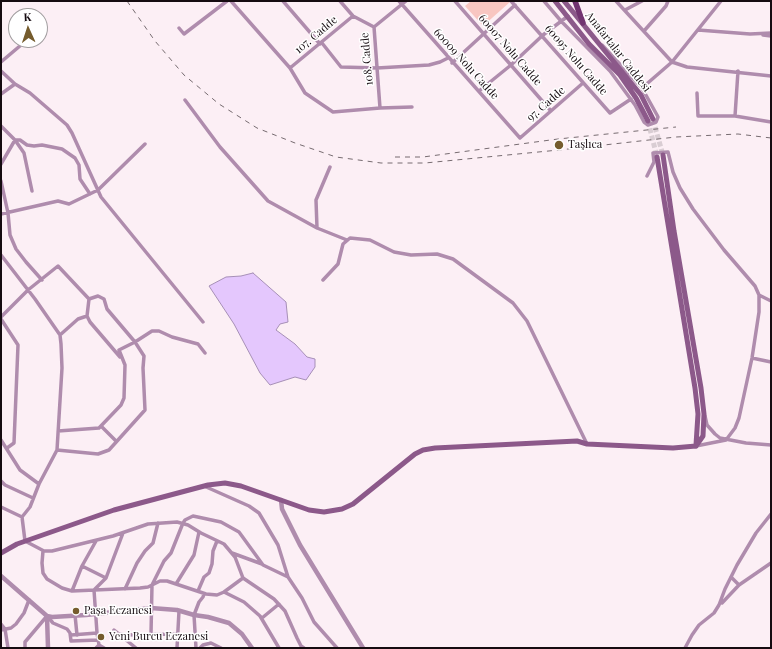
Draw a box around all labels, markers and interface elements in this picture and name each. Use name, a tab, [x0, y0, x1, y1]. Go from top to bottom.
north arrow	[8, 8, 48, 48]
text: K	[23, 9, 32, 24]
street label: Anafartalar Caddesi	[583, 9, 653, 95]
street label: 60007 Nolu Cadde	[476, 12, 544, 88]
street label: 107. Cadde	[292, 13, 340, 57]
street label: 60095 Nolu Cadde	[542, 22, 610, 98]
street label: 60009 Nolu Cadde	[431, 26, 501, 102]
street label: 108. Cadde	[358, 32, 376, 86]
street label: 97. Cadde	[524, 84, 568, 124]
place label: Taşlıca	[568, 138, 602, 152]
marker: Taşlıca	[553, 139, 565, 151]
place label: Paşa Eczanesi	[84, 604, 152, 618]
marker: Paşa Eczanesi	[71, 606, 81, 616]
place label: Yeni Burcu Eczanesi	[109, 630, 208, 644]
marker: Yeni Burcu Eczanesi	[96, 632, 106, 642]

